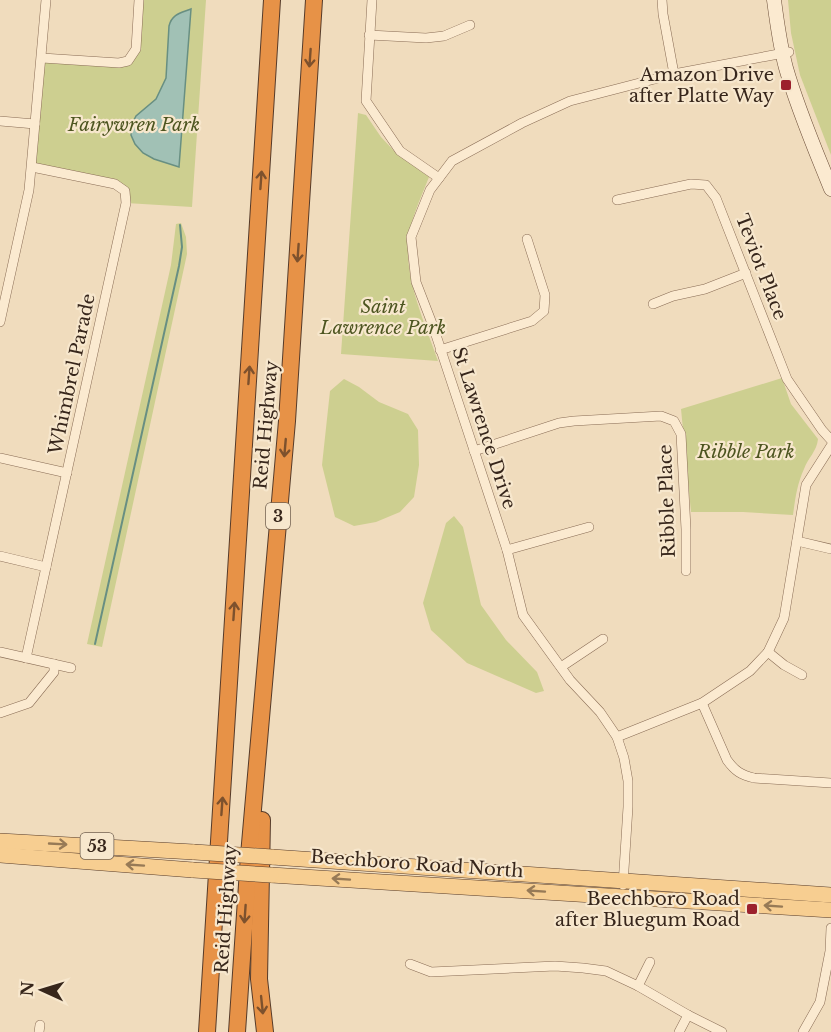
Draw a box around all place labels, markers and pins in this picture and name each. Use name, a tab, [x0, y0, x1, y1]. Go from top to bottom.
place label: Amazon Drive after Platte Way	[629, 64, 774, 107]
marker: Amazon Drive after Platte Way	[779, 78, 793, 92]
place label: Beechboro Road after Bluegum Road	[555, 888, 740, 931]
marker: Beechboro Road after Bluegum Road	[745, 902, 759, 916]

